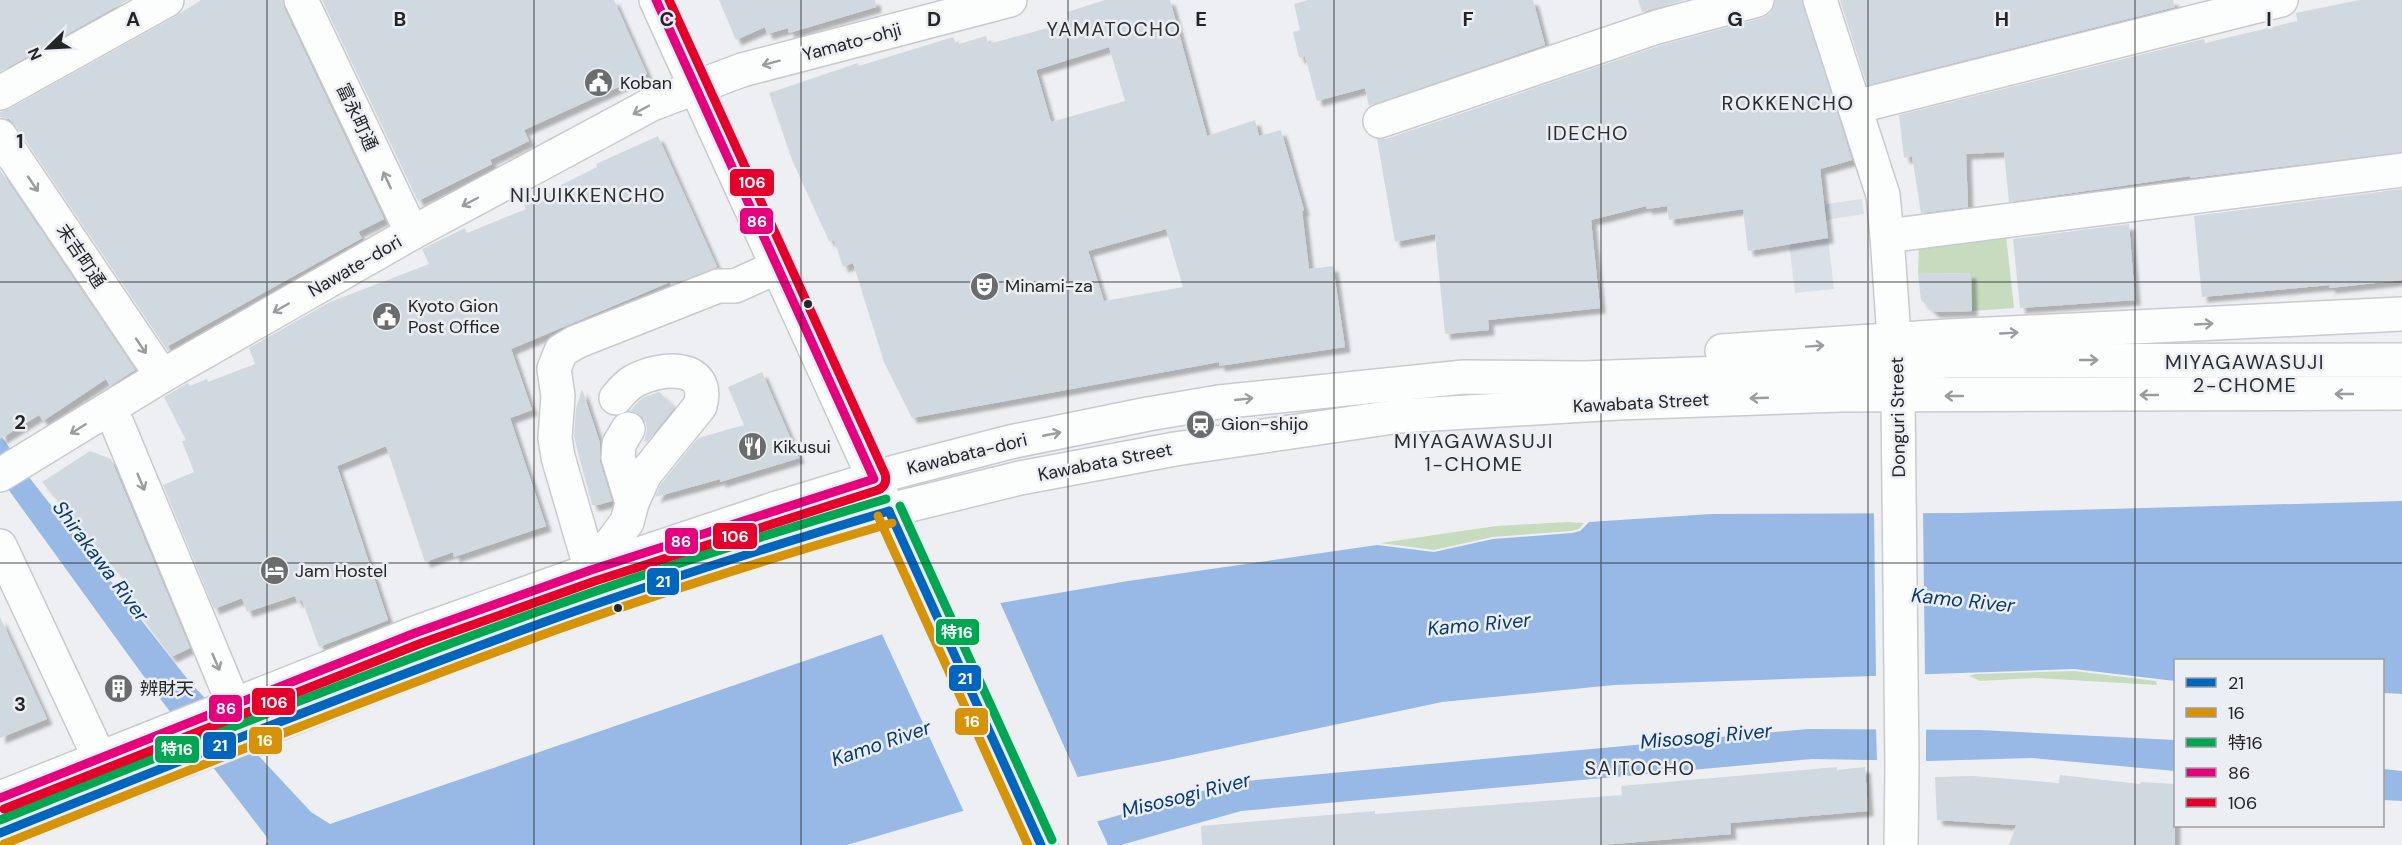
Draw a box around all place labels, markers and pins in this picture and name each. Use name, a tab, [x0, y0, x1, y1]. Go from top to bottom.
public building icon: Koban	[583, 67, 615, 99]
place label: Koban	[620, 71, 672, 95]
theatre icon: Minami-za	[968, 270, 1000, 302]
place label: Minami-za	[1005, 274, 1093, 298]
place label: Kyoto Gion Post Office	[408, 294, 500, 339]
unlabelled marker	[802, 298, 814, 310]
public building icon: Kyoto Gion Post Office	[371, 300, 403, 332]
station icon: Gion-shijo	[1184, 408, 1216, 440]
place label: Gion-shijo	[1221, 412, 1308, 436]
restaurant icon: Kikusui	[736, 431, 768, 463]
place label: Kikusui	[773, 435, 831, 459]
hotel icon: Jam Hostel	[258, 555, 290, 587]
place label: Jam Hostel	[295, 559, 387, 583]
unlabelled marker	[612, 602, 624, 614]
building icon: 辨財天	[103, 673, 135, 705]
place label: 辨財天	[140, 677, 194, 701]

